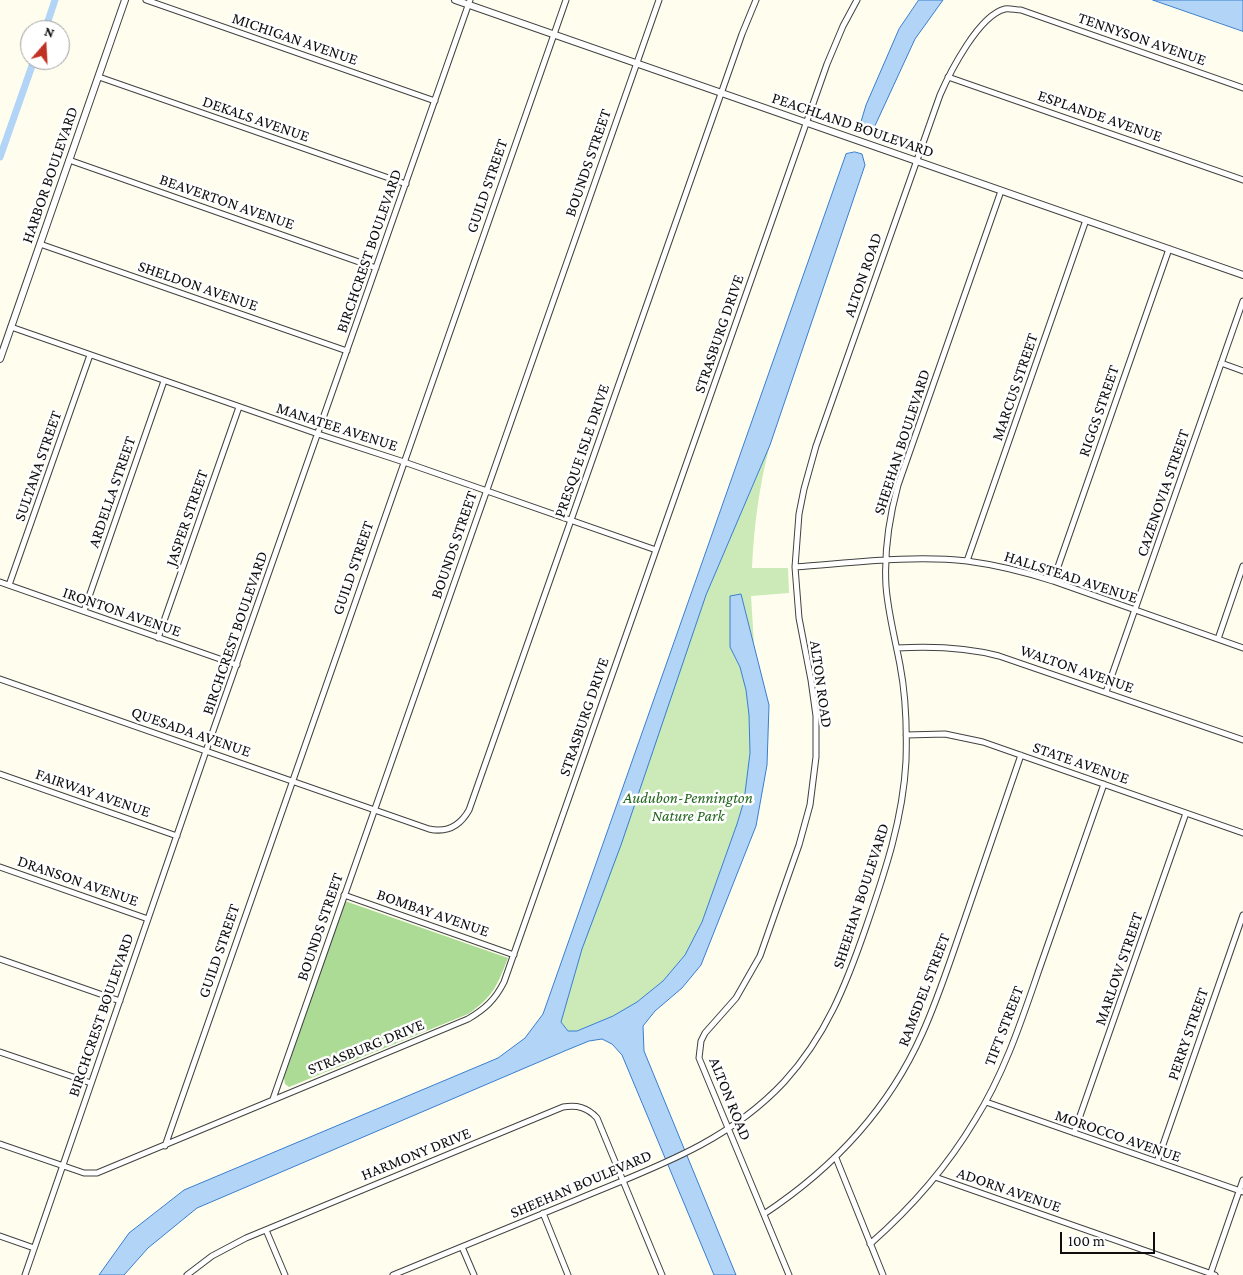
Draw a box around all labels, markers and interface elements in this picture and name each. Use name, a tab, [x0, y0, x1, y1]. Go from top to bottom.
street label: MICHIGAN AVENUE	[230, 8, 360, 70]
street label: TENNYSON AVENUE	[1075, 8, 1209, 70]
north arrow	[20, 20, 70, 70]
text: N	[42, 23, 57, 41]
street label: ESPLANDE AVENUE	[1035, 86, 1165, 146]
street label: PEACHLAND BOULEVARD	[769, 88, 937, 162]
street label: DEKALS AVENUE	[200, 92, 312, 146]
street label: HARBOR BOULEVARD	[18, 104, 82, 246]
street label: BOUNDS STREET	[561, 107, 615, 219]
street label: GUILD STREET	[462, 137, 512, 235]
street label: BIRCHCREST BOULEVARD	[332, 167, 406, 335]
street label: BEAVERTON AVENUE	[157, 170, 297, 234]
street label: ALTON ROAD	[840, 230, 886, 320]
street label: SHELDON AVENUE	[135, 256, 261, 316]
street label: STRASBURG DRIVE	[690, 272, 748, 396]
street label: MARCUS STREET	[988, 331, 1042, 443]
street label: RIGGS STREET	[1074, 363, 1124, 459]
street label: SHEEHAN BOULEVARD	[869, 367, 935, 517]
street label: PRESQUE ISLE DRIVE	[550, 382, 614, 520]
street label: MANATEE AVENUE	[274, 398, 400, 456]
street label: SULTANA STREET	[10, 408, 66, 524]
street label: CAZENOVIA STREET	[1132, 427, 1194, 559]
street label: ARDELLA STREET	[84, 434, 140, 550]
street label: JASPER STREET	[161, 467, 213, 569]
street label: BOUNDS STREET	[427, 489, 481, 601]
street label: GUILD STREET	[328, 519, 378, 617]
street label: HALLSTEAD AVENUE	[1002, 546, 1140, 608]
street label: BIRCHCREST BOULEVARD	[198, 549, 272, 717]
street label: IRONTON AVENUE	[60, 583, 184, 641]
street label: ALTON ROAD	[805, 639, 837, 729]
street label: WALTON AVENUE	[1018, 641, 1136, 697]
street label: STRASBURG DRIVE	[555, 655, 613, 779]
street label: QUESADA AVENUE	[129, 703, 253, 761]
street label: STATE AVENUE	[1030, 738, 1132, 788]
street label: FAIRWAY AVENUE	[33, 764, 153, 822]
park label: Audubon-Pennington Nature Park	[623, 788, 753, 826]
street label: SHEEHAN BOULEVARD	[828, 821, 894, 971]
street label: DRANSON AVENUE	[15, 851, 141, 911]
street label: BOUNDS STREET	[293, 871, 347, 983]
street label: BOMBAY AVENUE	[374, 885, 492, 941]
street label: GUILD STREET	[194, 902, 244, 1000]
street label: MARLOW STREET	[1091, 910, 1147, 1028]
street label: BIRCHCREST BOULEVARD	[64, 931, 138, 1099]
street label: RAMSDEL STREET	[894, 931, 954, 1049]
street label: TIFT STREET	[980, 983, 1028, 1069]
street label: PERRY STREET	[1163, 985, 1213, 1083]
street label: STRASBURG DRIVE	[305, 1015, 427, 1079]
street label: ALTON ROAD	[705, 1055, 755, 1143]
street label: MOROCCO AVENUE	[1052, 1105, 1184, 1167]
street label: HARMONY DRIVE	[358, 1123, 474, 1185]
street label: SHEEHAN BOULEVARD	[507, 1145, 655, 1223]
street label: ADORN AVENUE	[954, 1163, 1064, 1217]
scale bar	[1063, 1222, 1158, 1254]
text: 100 m	[1068, 1233, 1105, 1249]

